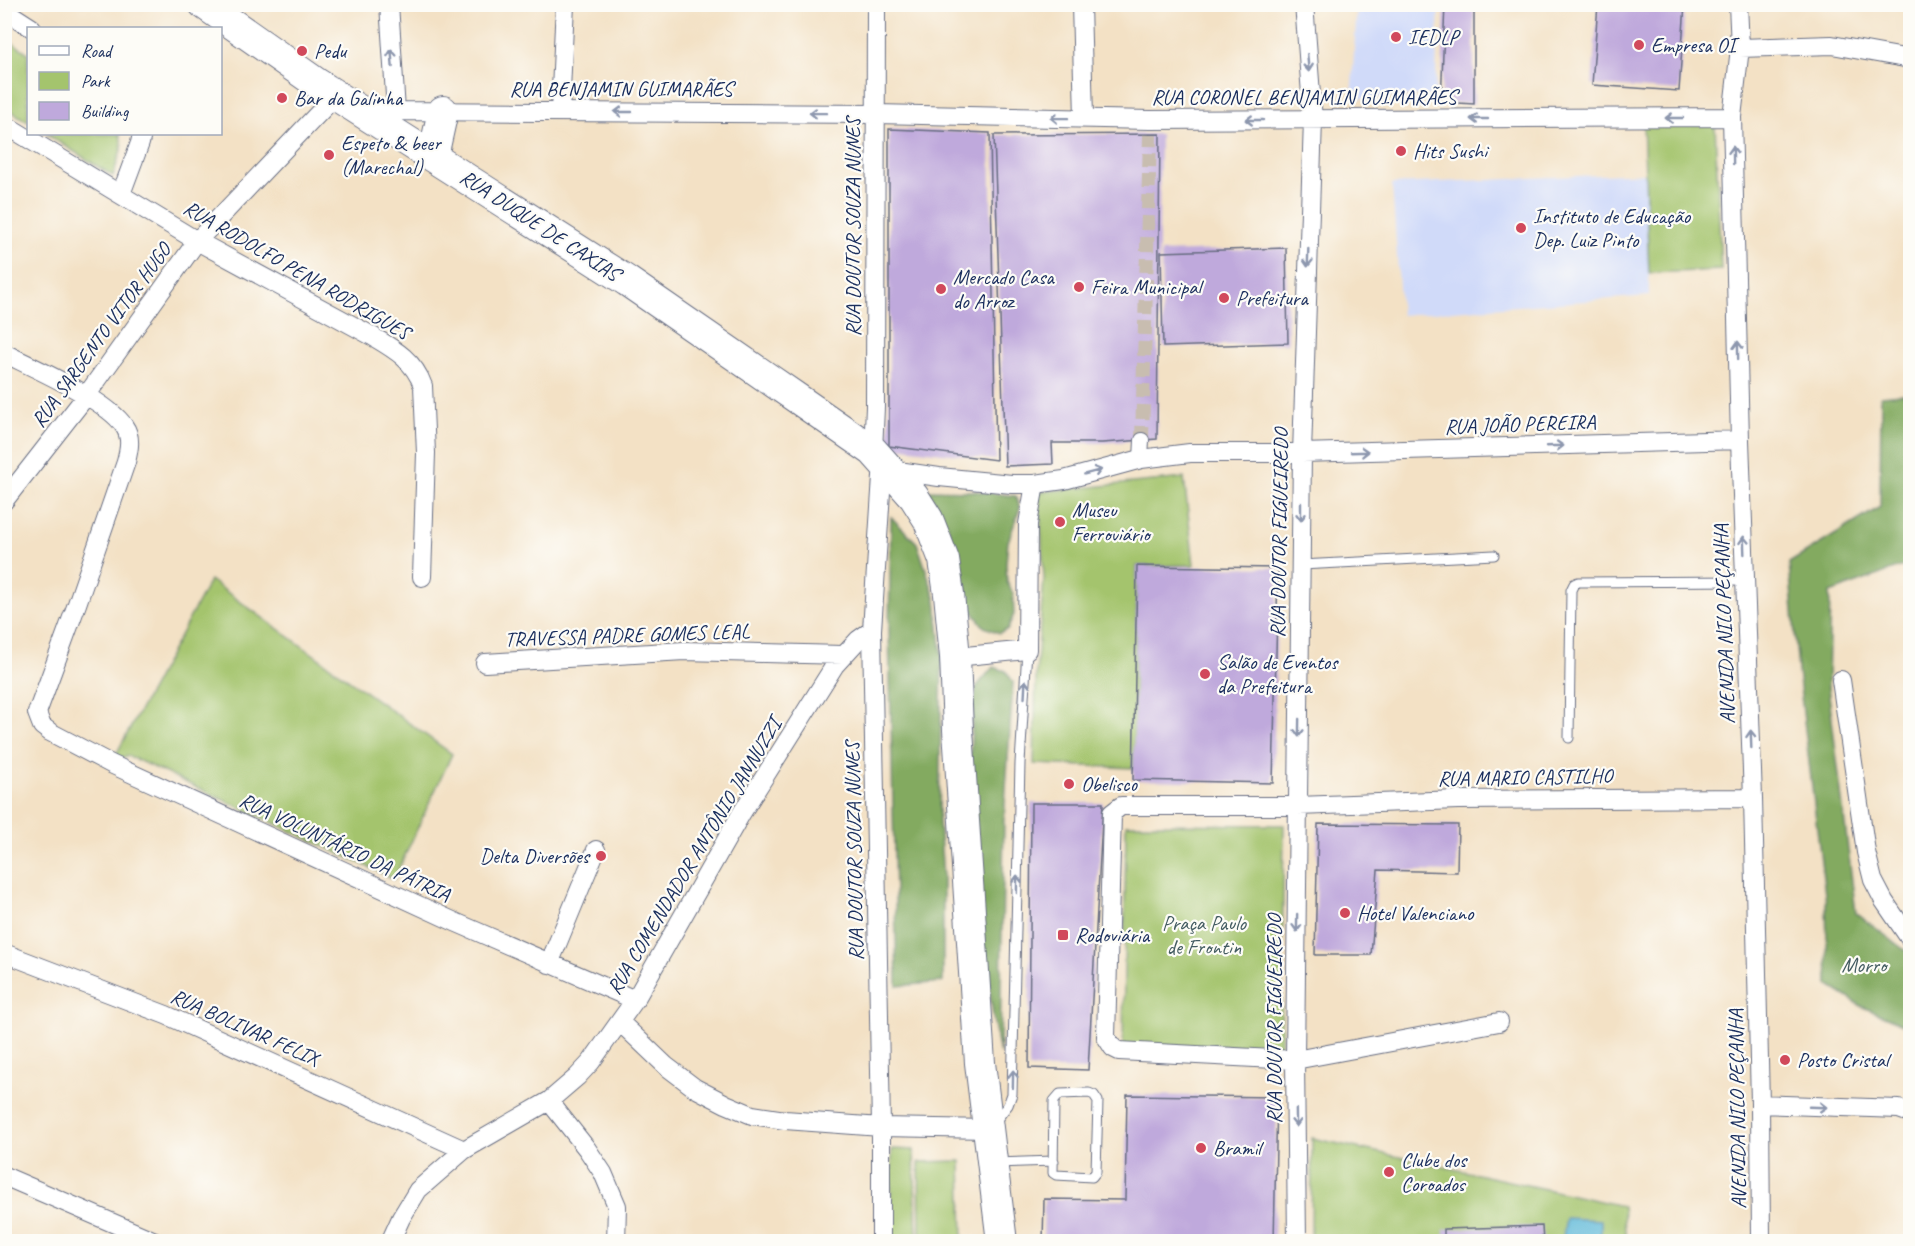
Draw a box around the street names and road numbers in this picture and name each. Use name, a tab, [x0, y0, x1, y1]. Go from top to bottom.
street label: RUA BENJAMIN GUIMARÃES	[510, 76, 736, 102]
street label: RUA CORONEL BENJAMIN GUIMARÃES	[1151, 84, 1460, 110]
street label: RUA DOUTOR SOUZA NUNES	[840, 115, 866, 337]
street label: RUA DUQUE DE CAXIAS	[455, 164, 628, 288]
street label: RUA RODOLFO PENA RODRIGUES	[179, 194, 417, 347]
street label: RUA SARGENTO VITOR HUGO	[25, 236, 178, 432]
street label: RUA JOÃO PEREIRA	[1444, 408, 1596, 440]
street label: RUA DOUTOR FIGUEIREDO	[1264, 425, 1294, 638]
street label: AVENIDA NILO PEÇANHA	[1708, 523, 1740, 724]
street label: TRAVESSA PADRE GOMES LEAL	[504, 618, 751, 652]
street label: RUA COMENDADOR ANTÔNIO JANNUZZI	[601, 709, 789, 999]
street label: RUA DOUTOR SOUZA NUNES	[839, 738, 869, 961]
street label: RUA MARIO CASTILHO	[1437, 762, 1615, 792]
street label: RUA VOLUNTÁRIO DA PÁTRIA	[236, 787, 455, 907]
street label: RUA DOUTOR FIGUEIREDO	[1261, 912, 1287, 1124]
street label: RUA BOLIVAR FELIX	[167, 983, 325, 1072]
street label: AVENIDA NILO PEÇANHA	[1722, 1008, 1752, 1209]

